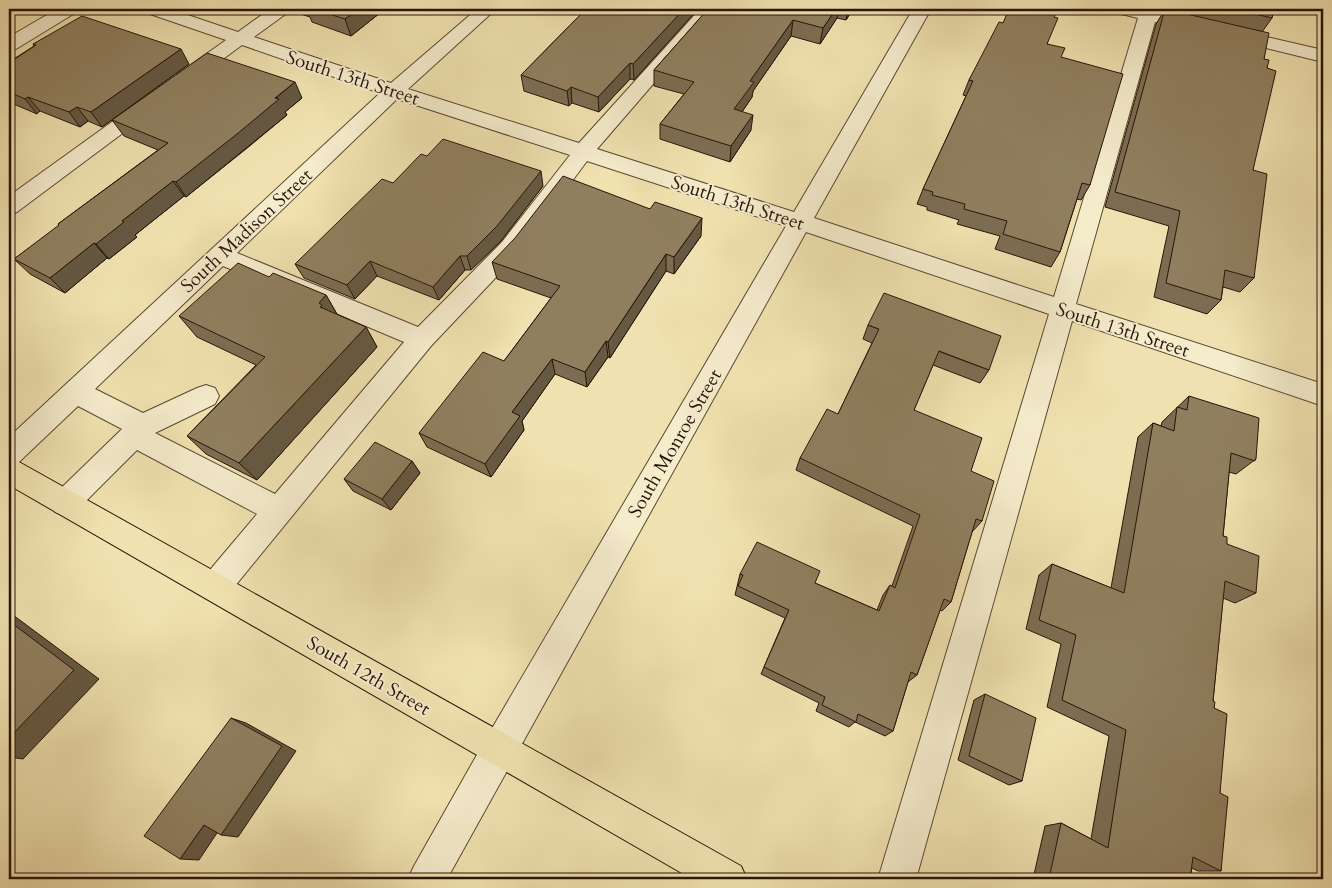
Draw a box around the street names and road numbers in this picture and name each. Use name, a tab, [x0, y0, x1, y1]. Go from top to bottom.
street label: South 13th Street	[283, 44, 423, 112]
street label: South Madison Street	[175, 163, 318, 299]
street label: South 13th Street	[668, 169, 808, 237]
street label: South 13th Street	[1053, 296, 1193, 364]
street label: South Monroe Street	[622, 365, 728, 522]
street label: South 12th Street	[302, 630, 435, 722]

